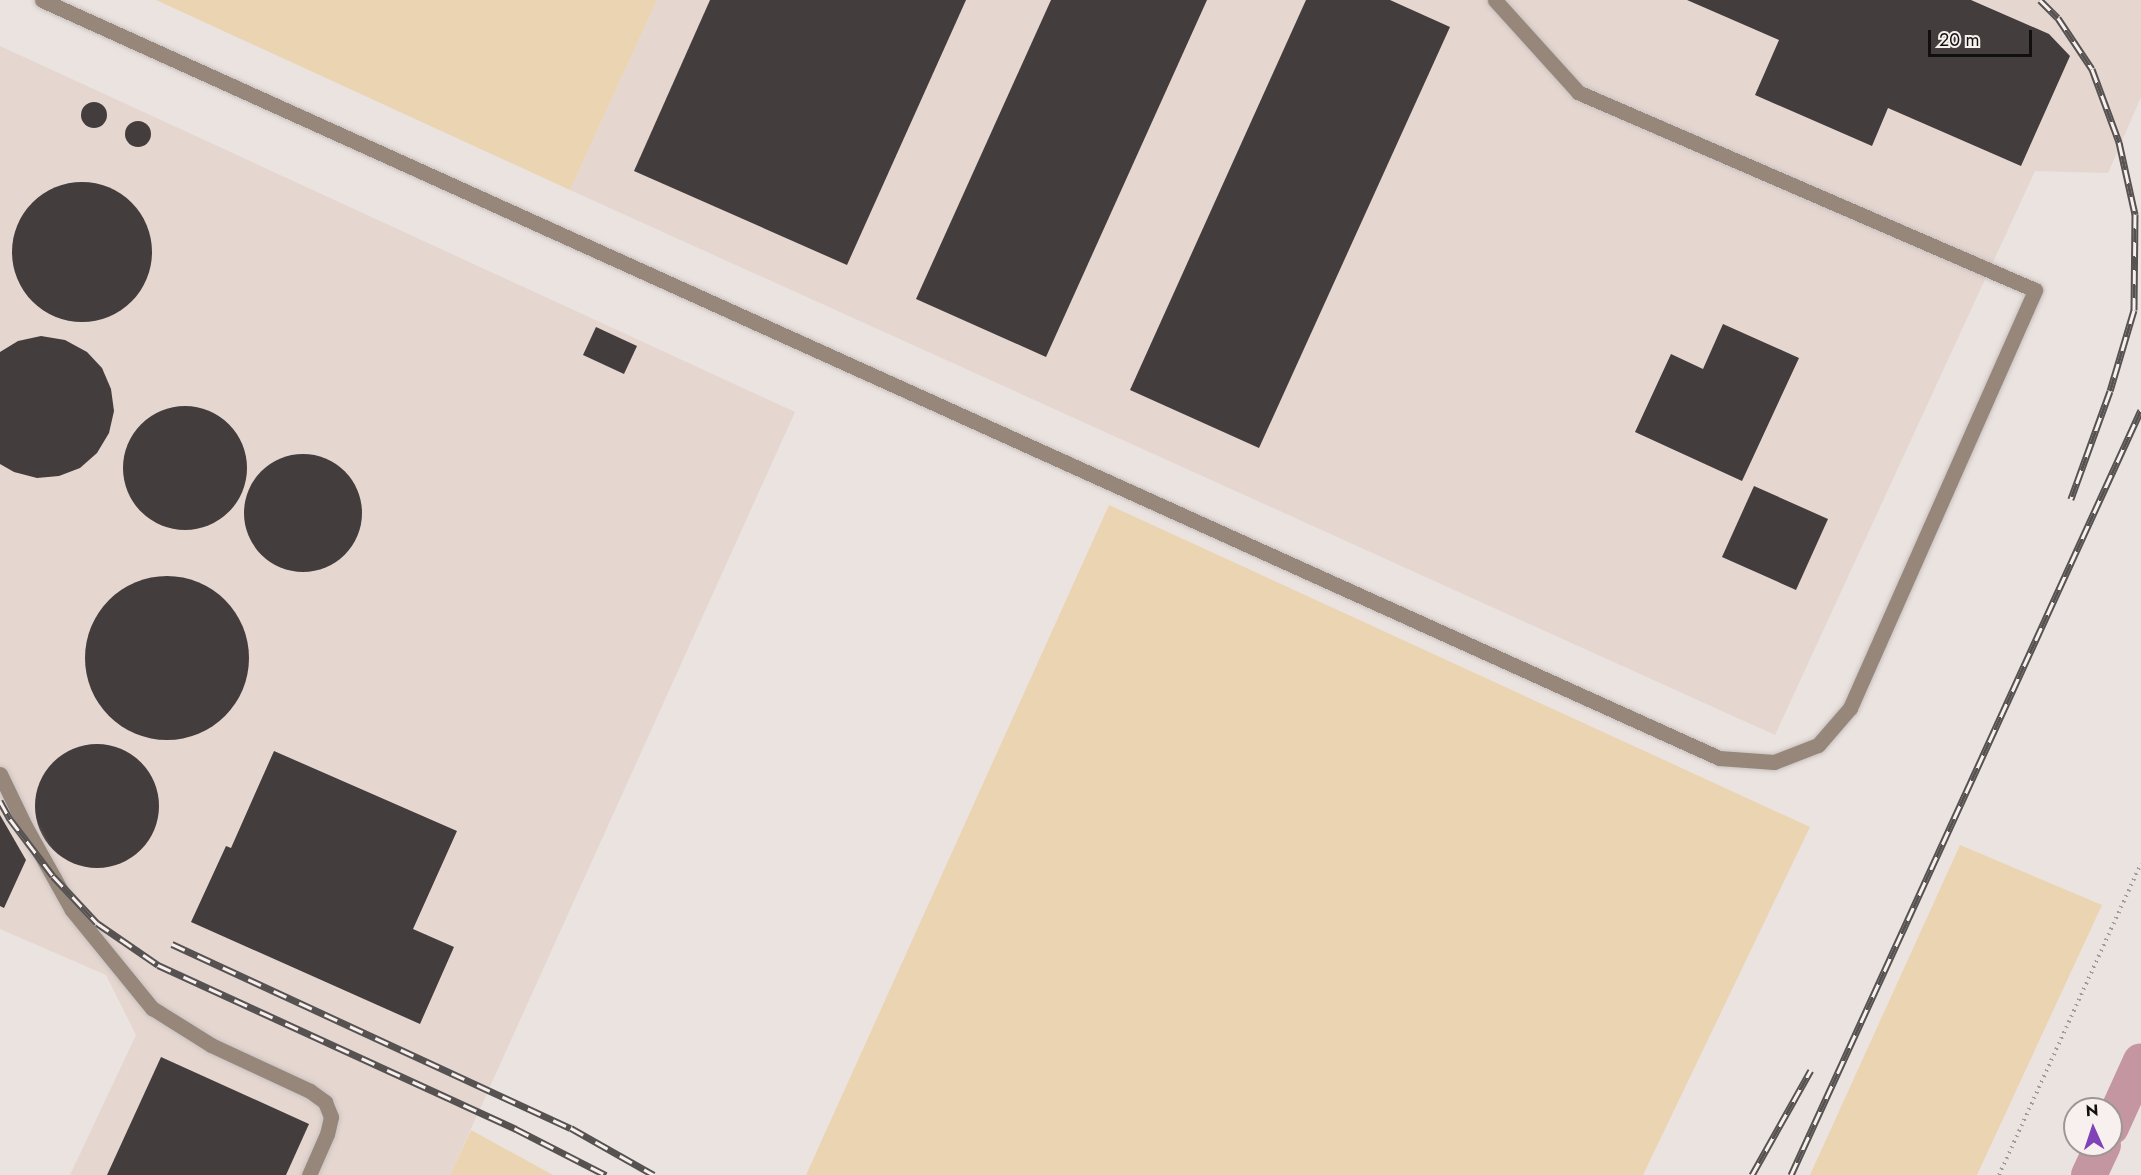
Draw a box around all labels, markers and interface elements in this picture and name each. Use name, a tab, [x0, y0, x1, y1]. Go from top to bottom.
scale bar	[1931, 18, 2034, 56]
text: 20 m	[1939, 27, 1979, 53]
north arrow	[2063, 1097, 2123, 1157]
text: N	[2085, 1099, 2099, 1122]

